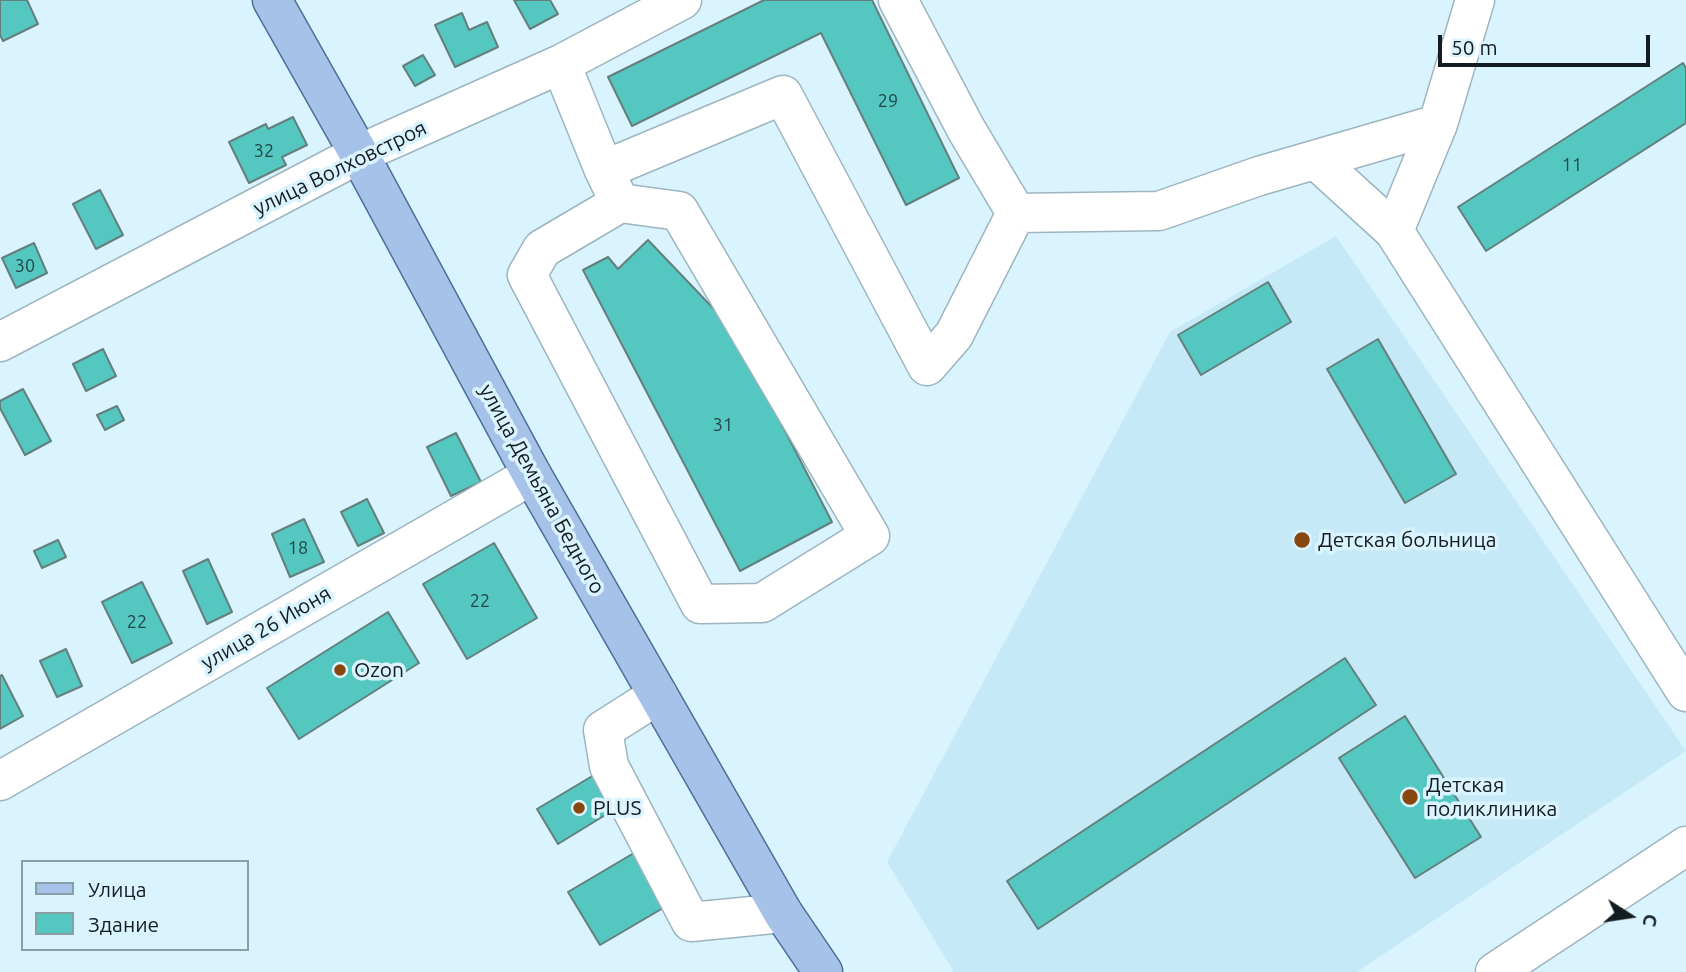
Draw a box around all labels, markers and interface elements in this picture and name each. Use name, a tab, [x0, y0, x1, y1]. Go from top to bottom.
scale bar	[1441, 21, 1653, 65]
text: 50 m	[1451, 35, 1498, 59]
house number: 29	[878, 90, 898, 112]
street label: улица Волховстроя	[249, 115, 431, 221]
house number: 32	[254, 140, 274, 162]
house number: 11	[1562, 154, 1582, 176]
house number: 30	[15, 255, 35, 277]
street label: улица Демьяна Бедного	[474, 380, 610, 598]
house number: 31	[713, 414, 733, 436]
place label: Детская больница	[1318, 527, 1496, 553]
marker: Детская больница	[1292, 530, 1312, 550]
house number: 18	[288, 537, 308, 559]
street label: улица 26 Июня	[196, 581, 336, 675]
house number: 22	[470, 590, 490, 612]
house number: 22	[127, 611, 147, 633]
place label: Ozon	[354, 657, 404, 683]
marker: Ozon	[332, 662, 348, 678]
place label: Детская поликлиника	[1426, 772, 1557, 822]
marker: Детская поликлиника	[1400, 787, 1420, 807]
place label: PLUS	[593, 795, 641, 821]
marker: PLUS	[571, 800, 587, 816]
legend	[21, 860, 248, 951]
text: Улица	[88, 877, 146, 901]
north arrow	[1595, 881, 1665, 951]
text: Здание	[88, 912, 159, 936]
text: С	[1639, 912, 1663, 929]

